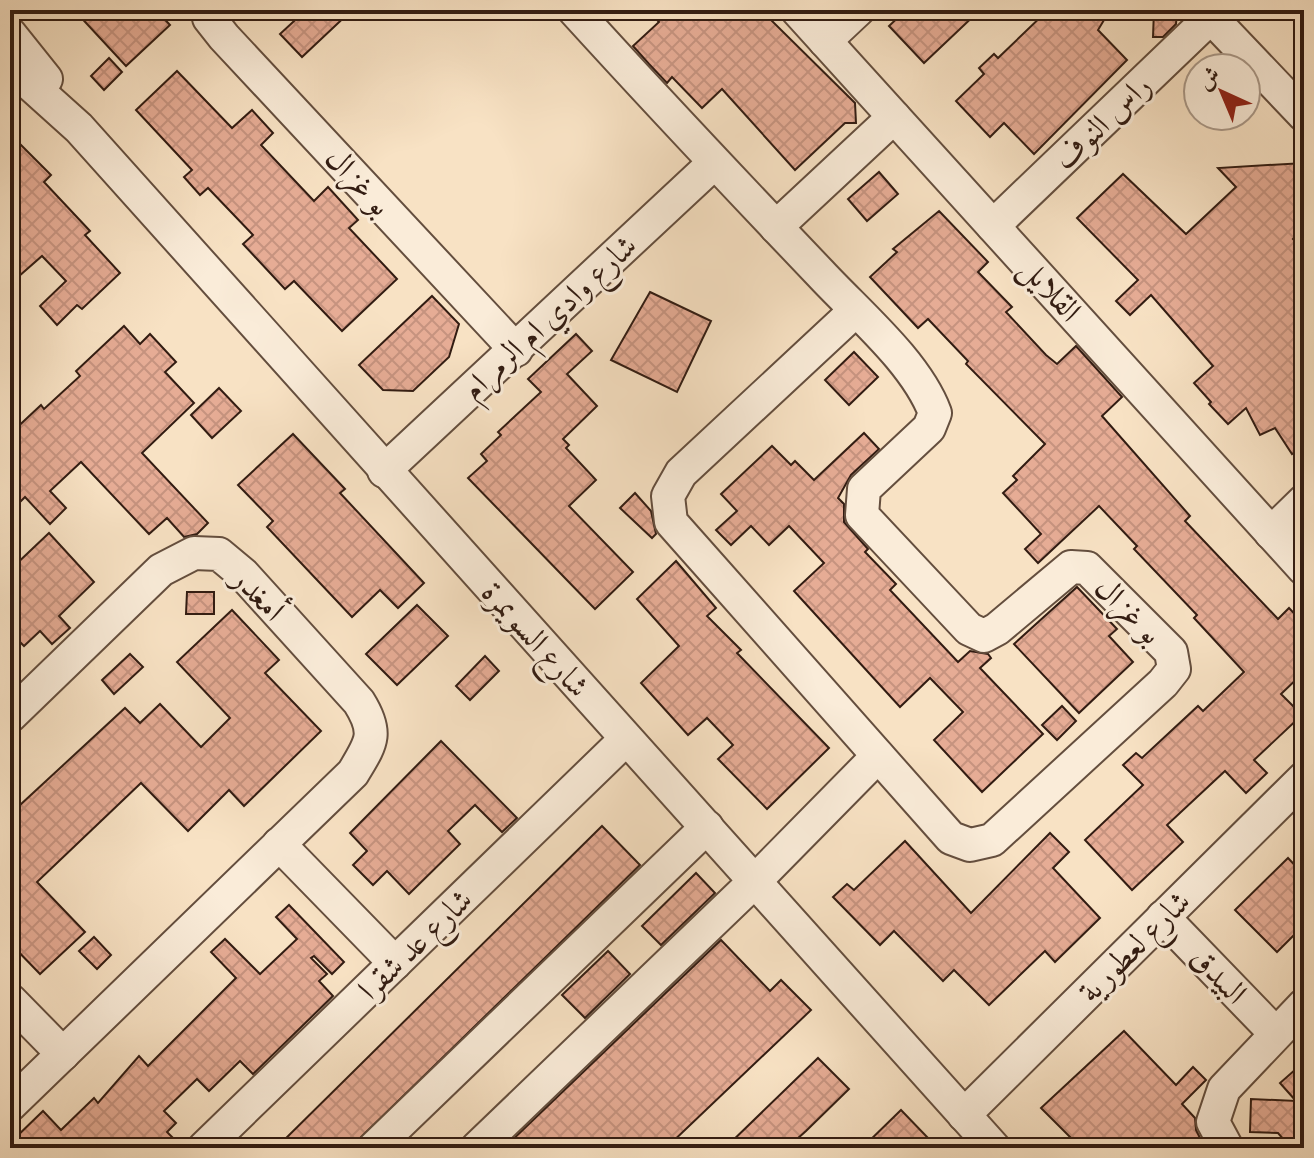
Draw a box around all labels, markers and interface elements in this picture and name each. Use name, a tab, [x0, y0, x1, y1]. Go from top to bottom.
north arrow	[1182, 52, 1262, 132]
text: ش	[1191, 60, 1227, 97]
street label: راس النوف	[1043, 64, 1161, 180]
street label: بو غزال	[316, 137, 402, 225]
street label: شارع وادي ام الرمرام	[452, 224, 651, 414]
street label: القلايل	[1009, 247, 1092, 332]
street label: أمغدر	[220, 555, 296, 631]
street label: بو غزال	[1085, 566, 1173, 654]
street label: شارع السويمرة	[468, 571, 600, 710]
street label: شارع عد شقرا	[348, 878, 486, 1013]
street label: شارع لعطورية	[1068, 880, 1204, 1016]
street label: البيدق	[1181, 936, 1257, 1014]

